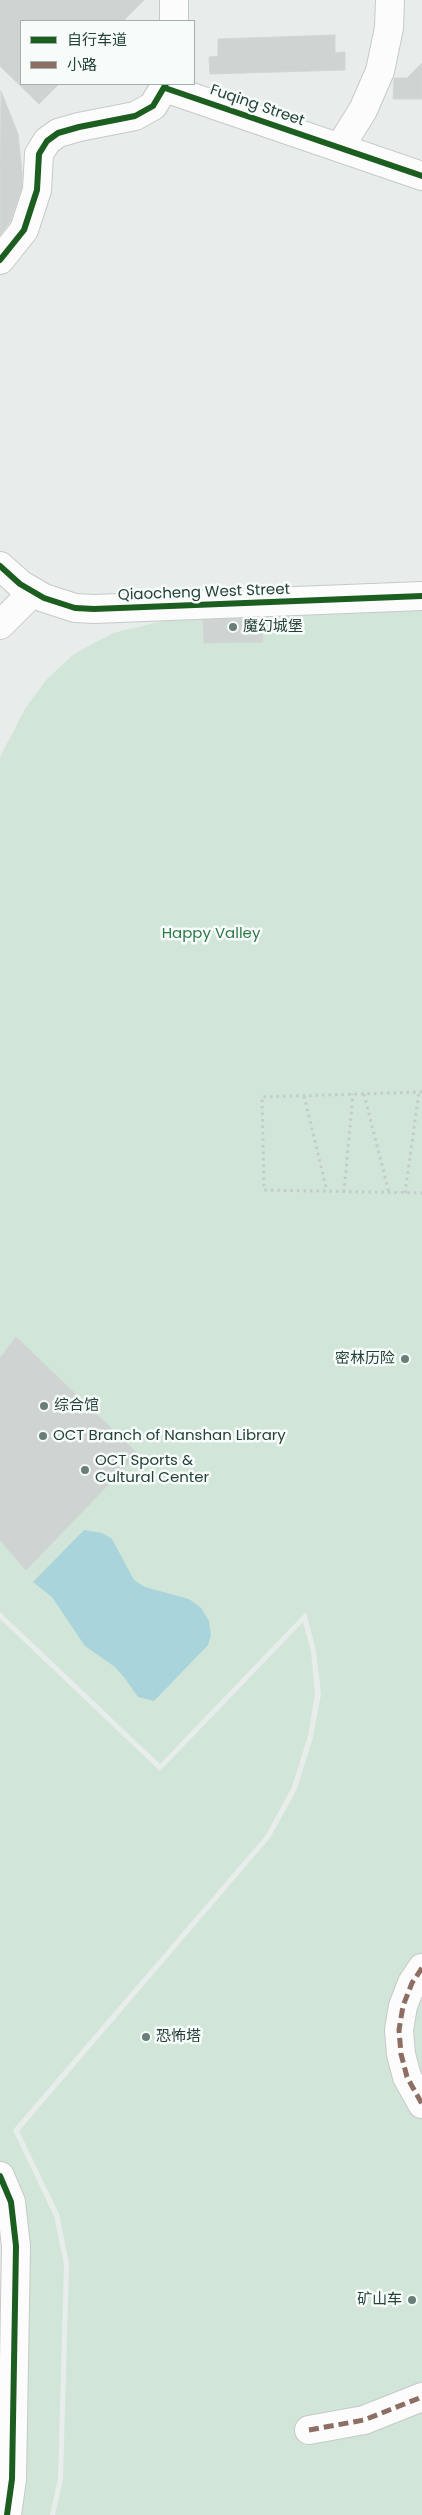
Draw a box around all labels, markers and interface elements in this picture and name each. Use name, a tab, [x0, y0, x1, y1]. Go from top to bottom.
legend	[20, 20, 195, 85]
text: 自行车道	[67, 29, 127, 50]
text: 小路	[67, 54, 97, 75]
street label: Fuqing Street	[207, 81, 307, 131]
street label: Qiaocheng West Street	[118, 581, 290, 605]
place label: 魔幻城堡	[243, 618, 303, 636]
marker: 魔幻城堡	[227, 621, 239, 633]
park label: Happy Valley	[162, 925, 260, 943]
place label: 密林历险	[335, 1350, 395, 1368]
marker: 密林历险	[399, 1353, 411, 1365]
place label: 综合馆	[54, 1397, 99, 1415]
marker: 综合馆	[38, 1400, 50, 1412]
place label: OCT Branch of Nanshan Library	[53, 1427, 286, 1445]
marker: OCT Branch of Nanshan Library	[37, 1430, 49, 1442]
place label: OCT Sports & Cultural Center	[95, 1452, 209, 1487]
marker: OCT Sports & Cultural Center	[79, 1464, 91, 1476]
place label: 恐怖塔	[156, 2028, 201, 2046]
marker: 恐怖塔	[140, 2031, 152, 2043]
place label: 矿山车	[357, 2291, 402, 2309]
marker: 矿山车	[406, 2294, 418, 2306]

